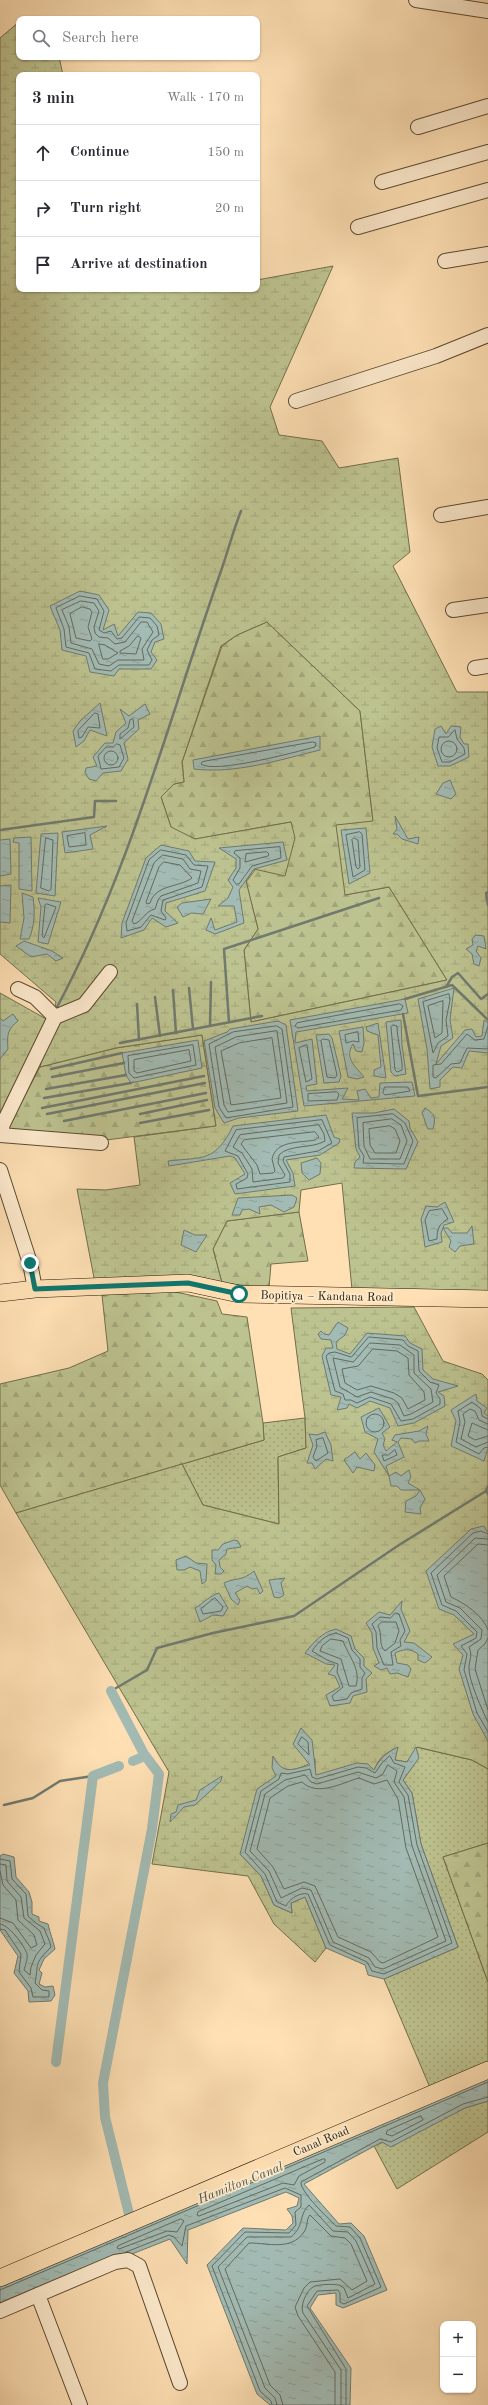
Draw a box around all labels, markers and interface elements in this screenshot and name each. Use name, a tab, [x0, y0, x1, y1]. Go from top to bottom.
search box	[16, 16, 260, 60]
icon: search	[30, 27, 52, 49]
text: Search here	[62, 31, 139, 46]
text: 3 min	[32, 90, 75, 107]
text: Walk · 170 m	[167, 91, 244, 104]
icon: ahead	[32, 142, 54, 164]
text: Continue	[70, 145, 129, 160]
text: 150 m	[207, 146, 244, 159]
icon: right	[32, 198, 54, 220]
text: Turn right	[70, 201, 141, 216]
text: 20 m	[215, 202, 244, 215]
icon: arrive	[32, 254, 54, 276]
text: Arrive at destination	[70, 257, 208, 272]
route end	[21, 1254, 39, 1272]
route start	[230, 1285, 248, 1303]
street label: Bopitiya – Kandana Road	[260, 1290, 394, 1304]
street label: Canal Road	[292, 2125, 351, 2159]
water label: Hamilton Canal	[195, 2160, 285, 2207]
map controls	[440, 2321, 476, 2393]
button: +	[440, 2321, 476, 2357]
button: −	[440, 2357, 476, 2393]

